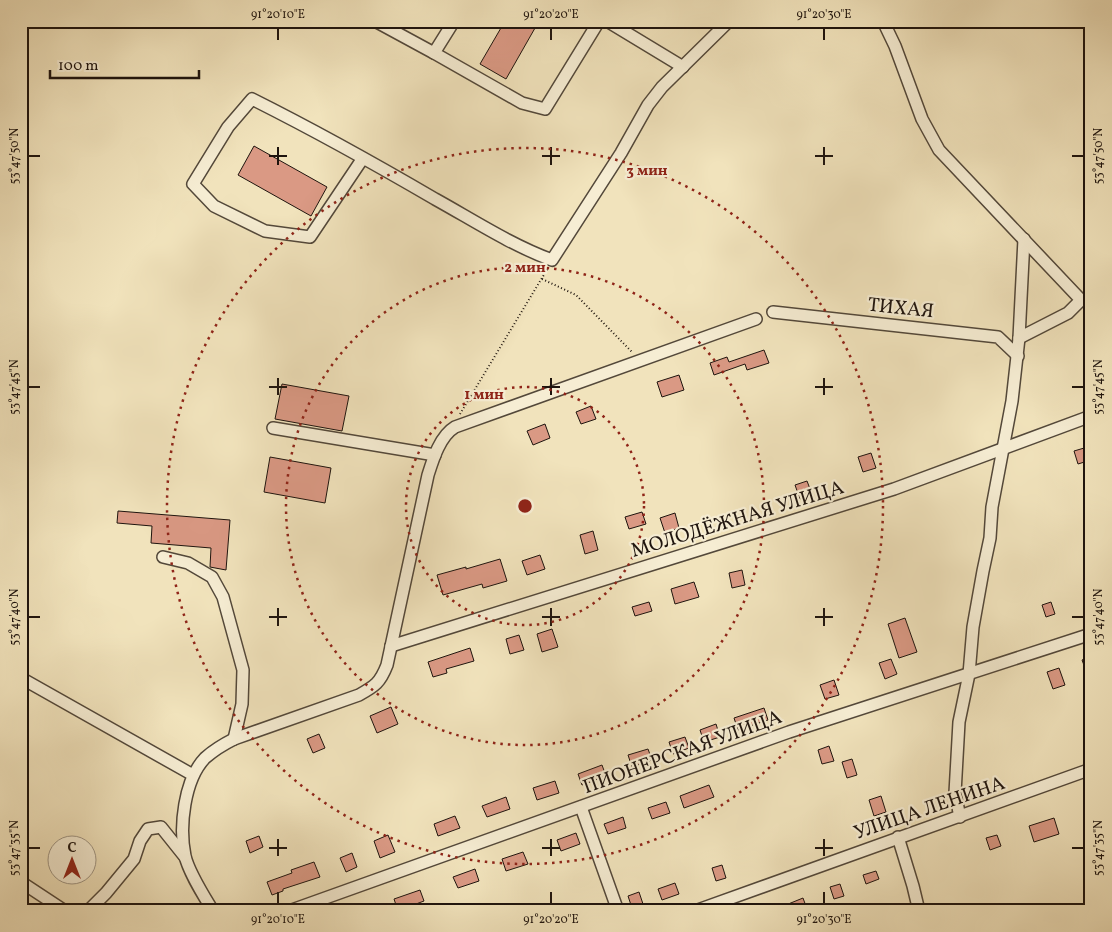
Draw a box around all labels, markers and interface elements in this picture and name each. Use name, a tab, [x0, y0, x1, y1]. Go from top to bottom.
text: 91°20'10"E	[251, 7, 305, 23]
text: 91°20'20"E	[523, 7, 579, 23]
text: 91°20'30"E	[796, 7, 852, 23]
scale bar	[50, 48, 199, 80]
text: 100 m	[58, 56, 98, 77]
text: 53°47'50"N	[7, 128, 23, 184]
text: 53°47'50"N	[1091, 128, 1107, 184]
text: 3 мин	[626, 161, 668, 182]
text: 2 мин	[504, 258, 546, 279]
street label: ТИХАЯ	[866, 292, 935, 326]
text: 53°47'45"N	[7, 359, 23, 415]
text: 53°47'45"N	[1091, 359, 1107, 415]
text: 1 мин	[464, 385, 504, 406]
street label: МОЛОДЁЖНАЯ УЛИЦА	[628, 474, 848, 566]
centre of rings	[516, 497, 534, 515]
text: 53°47'40"N	[7, 589, 23, 645]
text: 53°47'40"N	[1091, 589, 1107, 645]
street label: ПИОНЕРСКАЯ УЛИЦА	[579, 704, 786, 802]
street label: УЛИЦА ЛЕНИНА	[850, 770, 1009, 848]
text: 53°47'35"N	[7, 820, 23, 876]
text: 53°47'35"N	[1091, 820, 1107, 876]
north arrow	[48, 834, 98, 884]
text: С	[67, 839, 77, 858]
text: 91°20'10"E	[251, 912, 305, 928]
text: 91°20'20"E	[523, 912, 579, 928]
text: 91°20'30"E	[796, 912, 852, 928]

